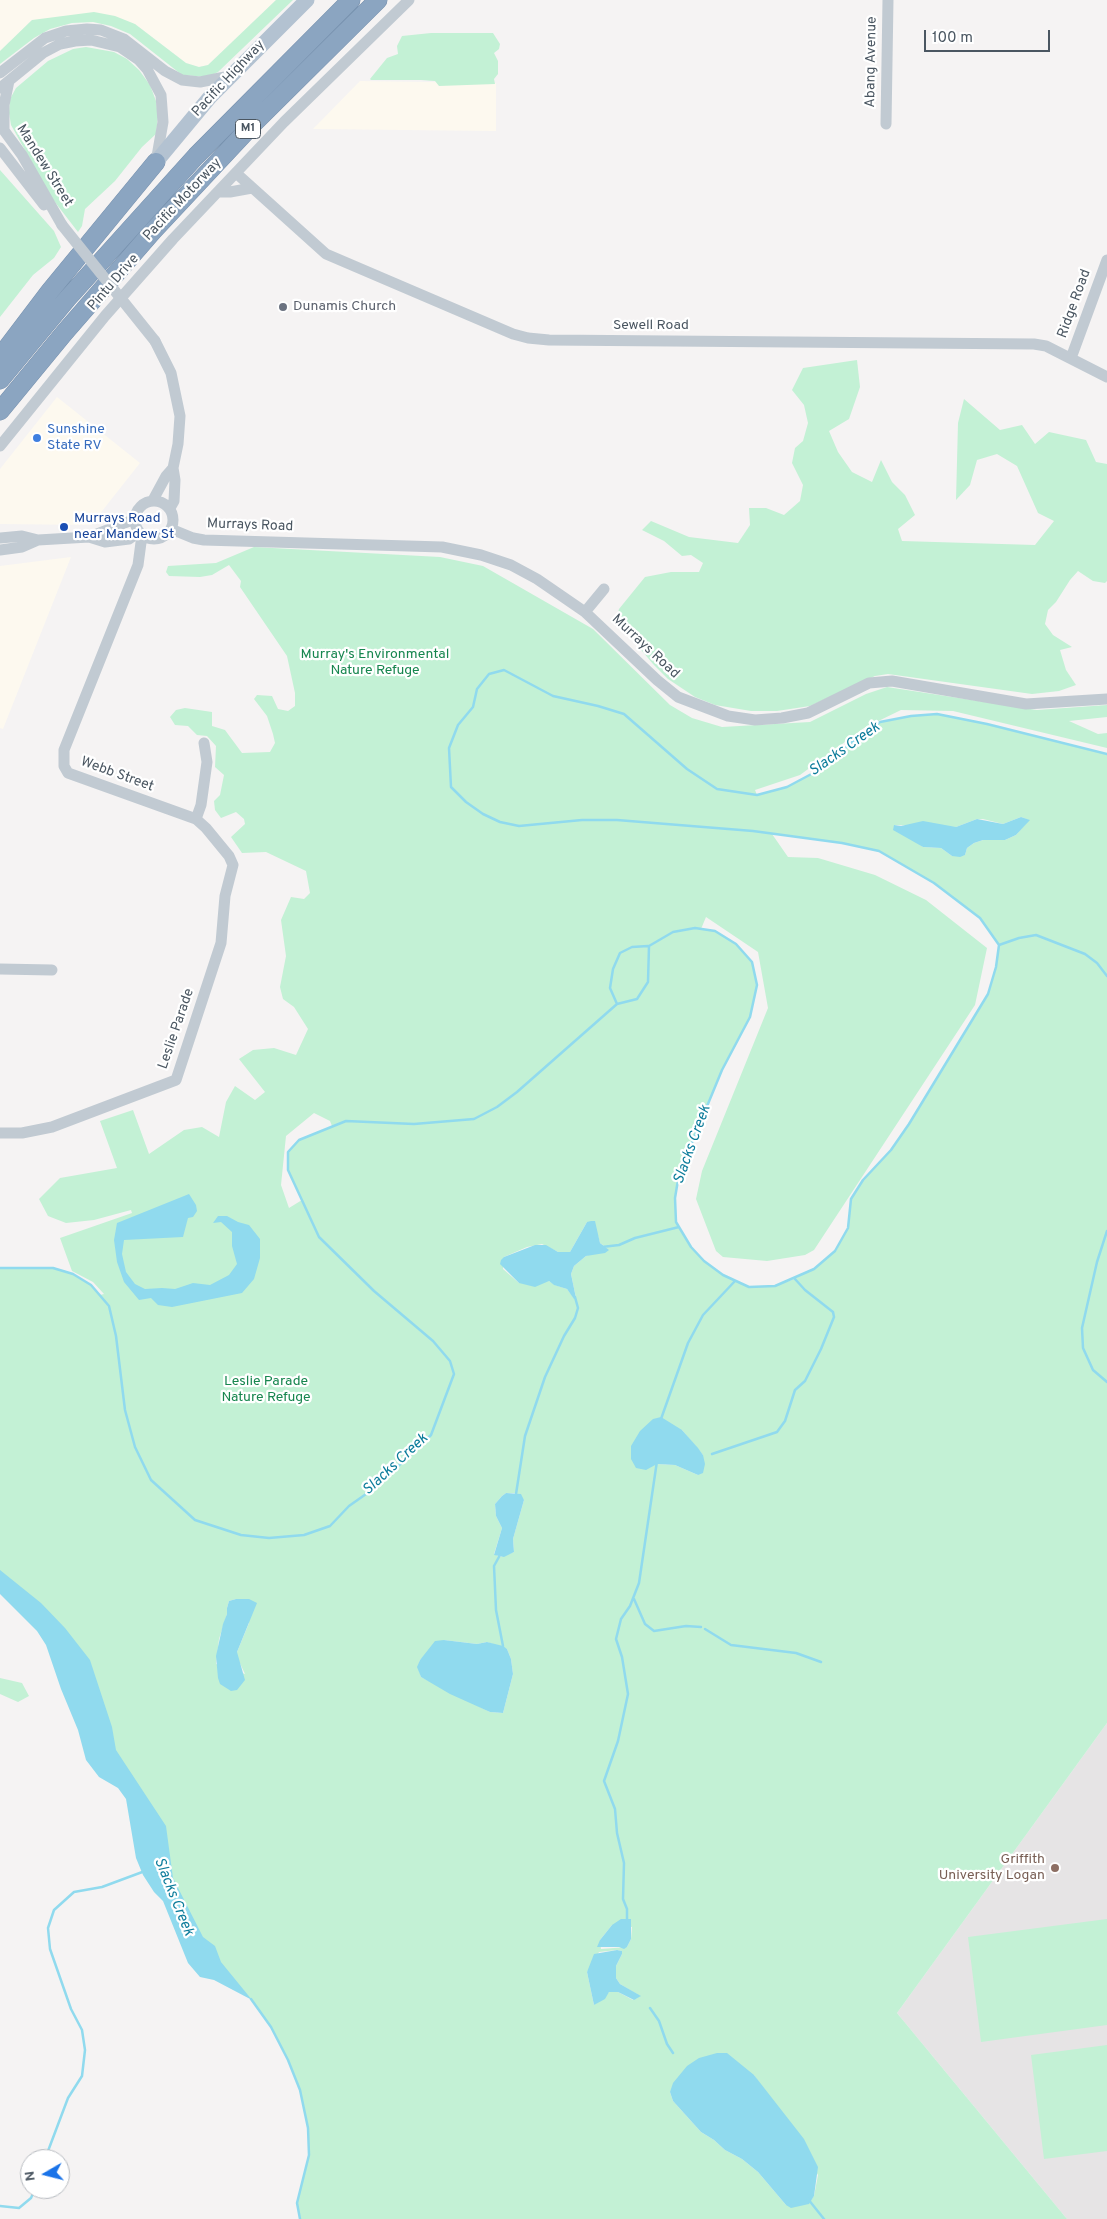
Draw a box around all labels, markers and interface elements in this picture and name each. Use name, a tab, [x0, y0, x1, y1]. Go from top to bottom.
street label: Abang Avenue	[863, 16, 881, 108]
scale bar	[927, 20, 1053, 52]
text: 100 m	[932, 29, 973, 48]
street label: Pacific Highway	[189, 37, 269, 121]
road number: M1	[236, 120, 260, 138]
street label: Mandew Street	[12, 122, 76, 210]
street label: Pacific Motorway	[140, 155, 226, 245]
street label: Pintu Drive	[85, 251, 143, 315]
street label: Ridge Road	[1055, 267, 1095, 341]
place label: Dunamis Church	[293, 299, 396, 315]
marker: Dunamis Church	[277, 301, 289, 313]
street label: Sewell Road	[613, 318, 689, 334]
place label: Sunshine State RV	[47, 422, 105, 454]
marker: Sunshine State RV	[31, 432, 43, 444]
place label: Murrays Road near Mandew St	[74, 511, 174, 544]
street label: Murrays Road	[206, 516, 294, 536]
marker: Murrays Road near Mandew St	[58, 521, 70, 533]
street label: Murrays Road	[608, 611, 682, 683]
park label: Murray's Environmental Nature Refuge	[301, 647, 449, 680]
water label: Slacks Creek	[806, 719, 884, 781]
street label: Webb Street	[78, 754, 156, 796]
street label: Leslie Parade	[155, 987, 199, 1071]
water label: Slacks Creek	[670, 1103, 716, 1187]
park label: Leslie Parade Nature Refuge	[221, 1374, 311, 1406]
water label: Slacks Creek	[360, 1430, 432, 1500]
place label: Griffith University Logan	[939, 1852, 1045, 1884]
water label: Slacks Creek	[149, 1855, 197, 1939]
marker: Griffith University Logan	[1049, 1862, 1061, 1874]
north arrow	[20, 2149, 70, 2199]
text: N	[22, 2170, 40, 2182]

